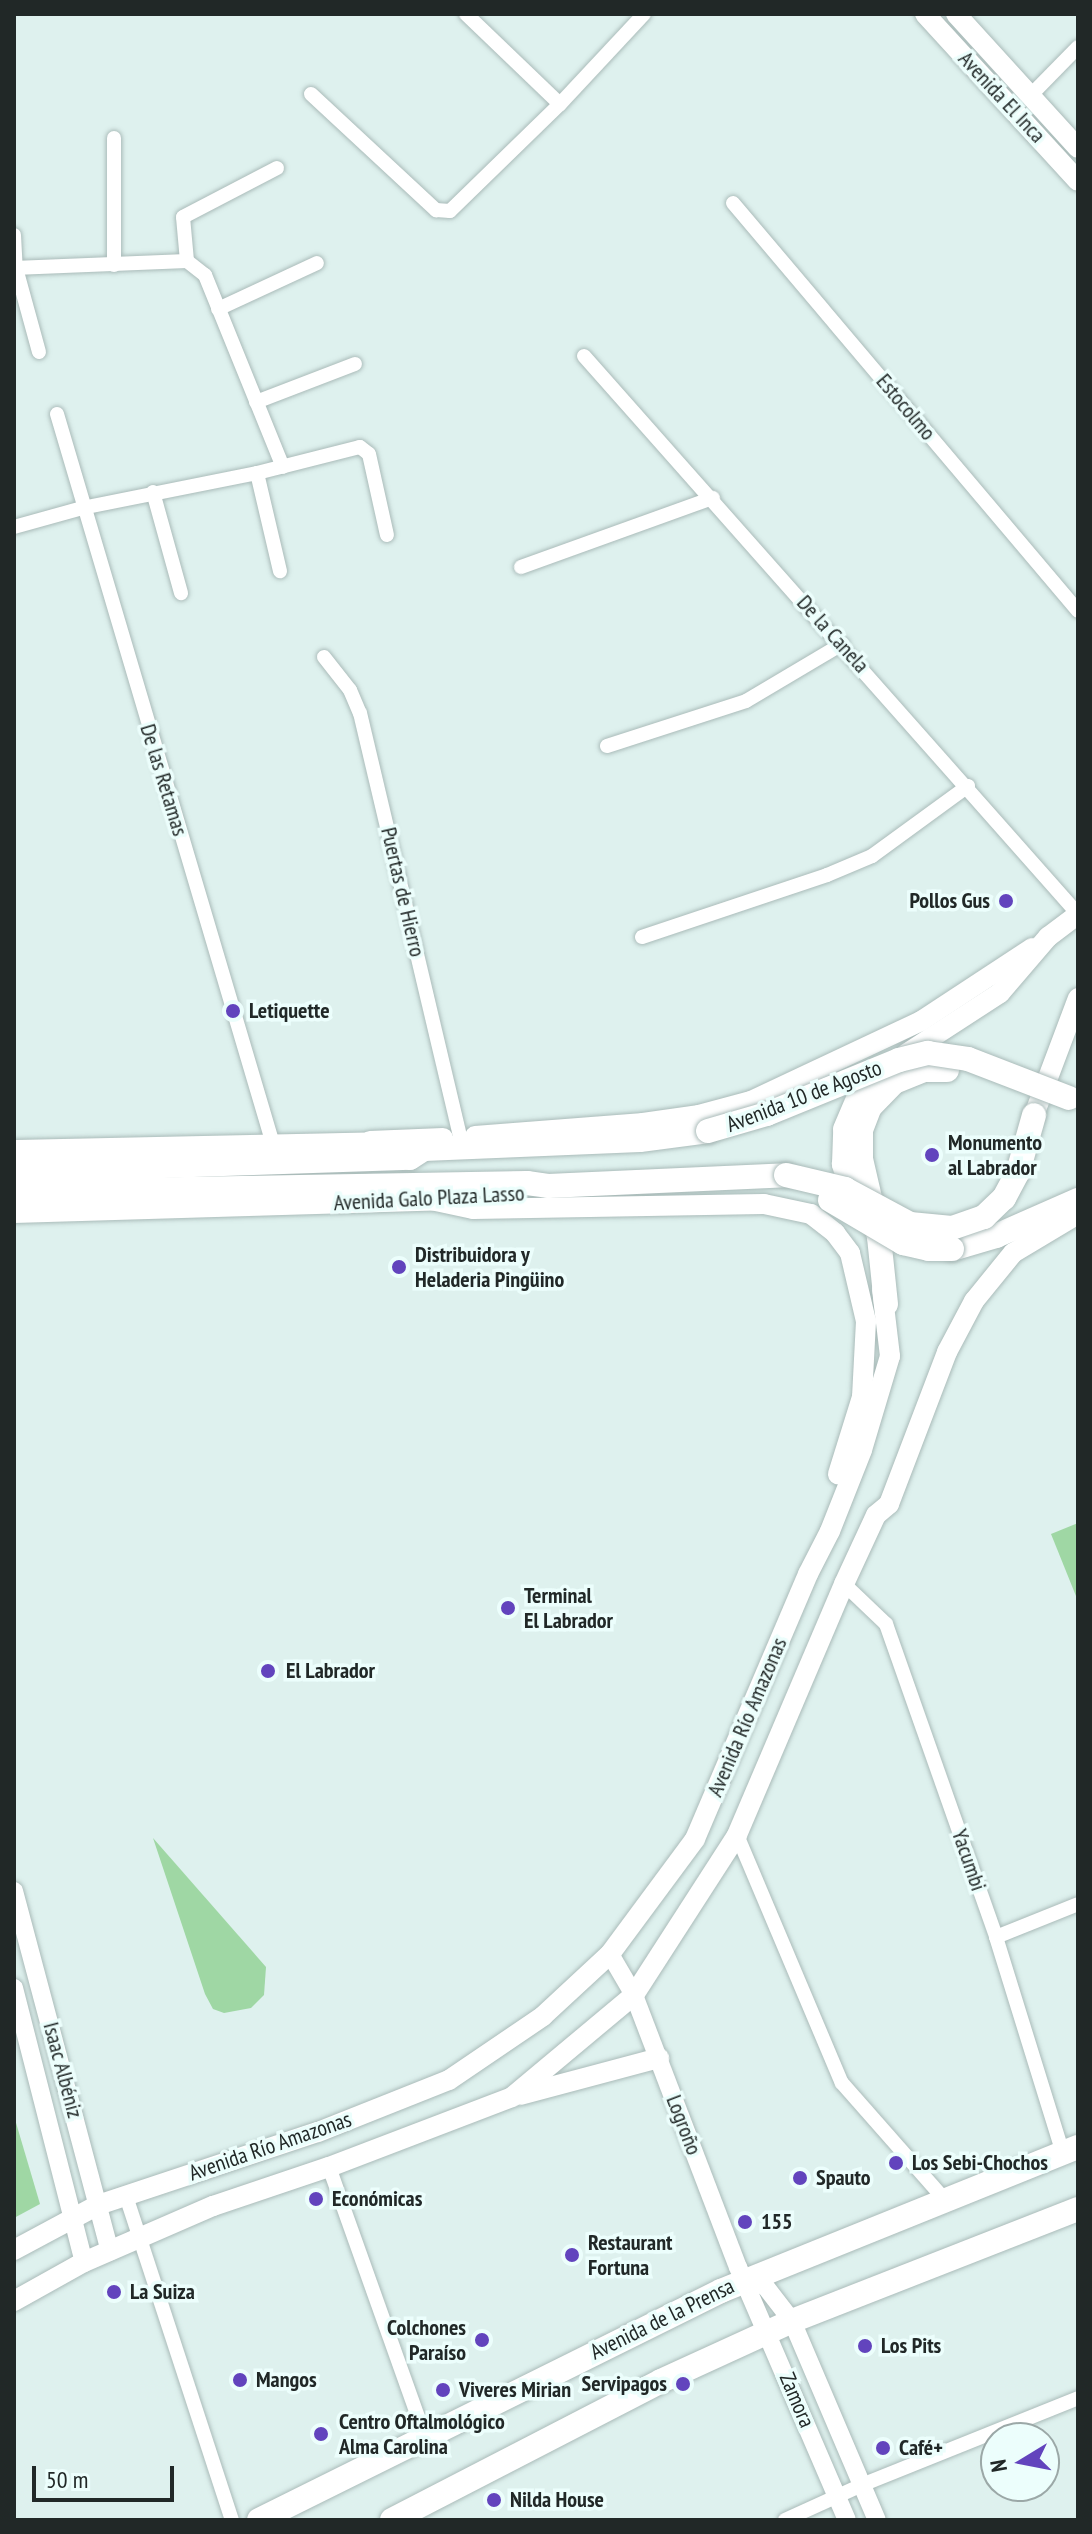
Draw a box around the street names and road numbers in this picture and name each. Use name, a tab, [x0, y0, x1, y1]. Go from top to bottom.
street label: Avenida El Inca	[953, 46, 1051, 148]
street label: Estocolmo	[871, 369, 941, 445]
street label: De la Canela	[791, 590, 875, 678]
street label: De las Retamas	[134, 721, 194, 839]
street label: Puertas de Hierro	[375, 825, 431, 959]
street label: Avenida 10 de Agosto	[722, 1054, 886, 1138]
street label: Avenida Galo Plaza Lasso	[333, 1180, 525, 1216]
street label: Avenida Río Amazonas	[701, 1633, 793, 1801]
street label: Yacumbi	[946, 1826, 992, 1894]
street label: Isaac Albéniz	[37, 2019, 89, 2121]
street label: Logroño	[661, 2091, 707, 2159]
street label: Avenida Río Amazonas	[185, 2106, 355, 2186]
street label: Avenida de la Prensa	[586, 2273, 738, 2365]
street label: Zamora	[774, 2369, 820, 2431]

